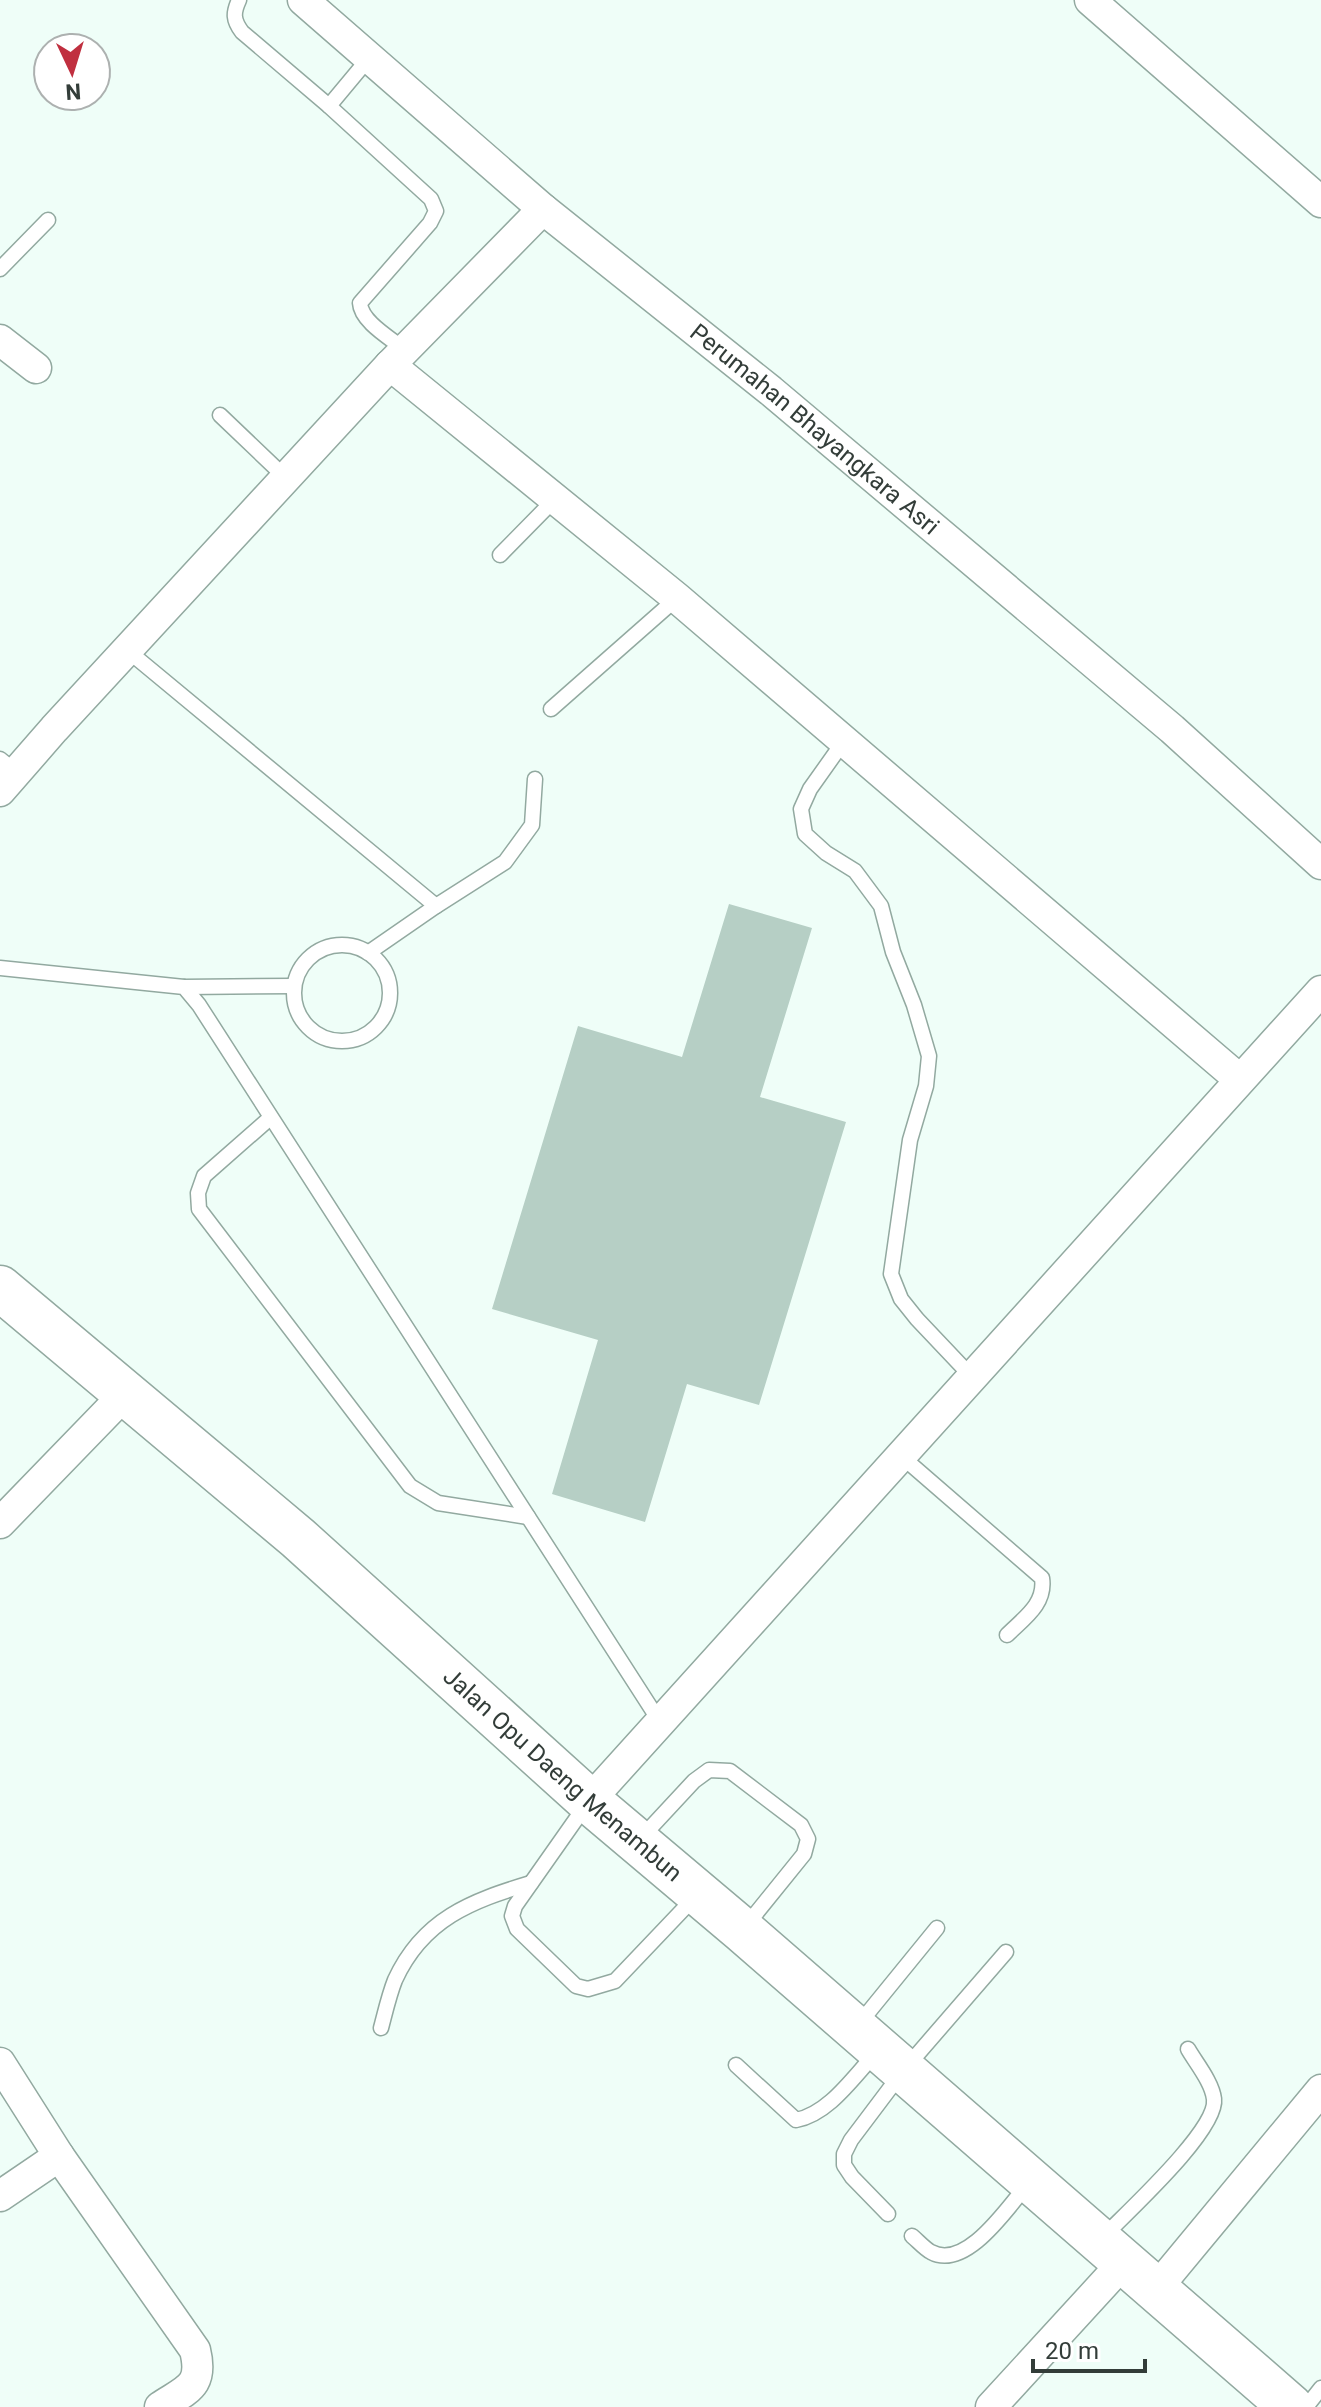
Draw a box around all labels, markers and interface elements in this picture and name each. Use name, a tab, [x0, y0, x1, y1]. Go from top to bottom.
north arrow	[32, 32, 112, 112]
text: N	[65, 78, 82, 104]
street label: Perumahan Bhayangkara Asri	[685, 318, 945, 541]
street label: Jalan Opu Daeng Menambun	[437, 1662, 688, 1887]
scale bar	[1033, 2323, 1145, 2373]
text: 20 m	[1045, 2337, 1099, 2365]

